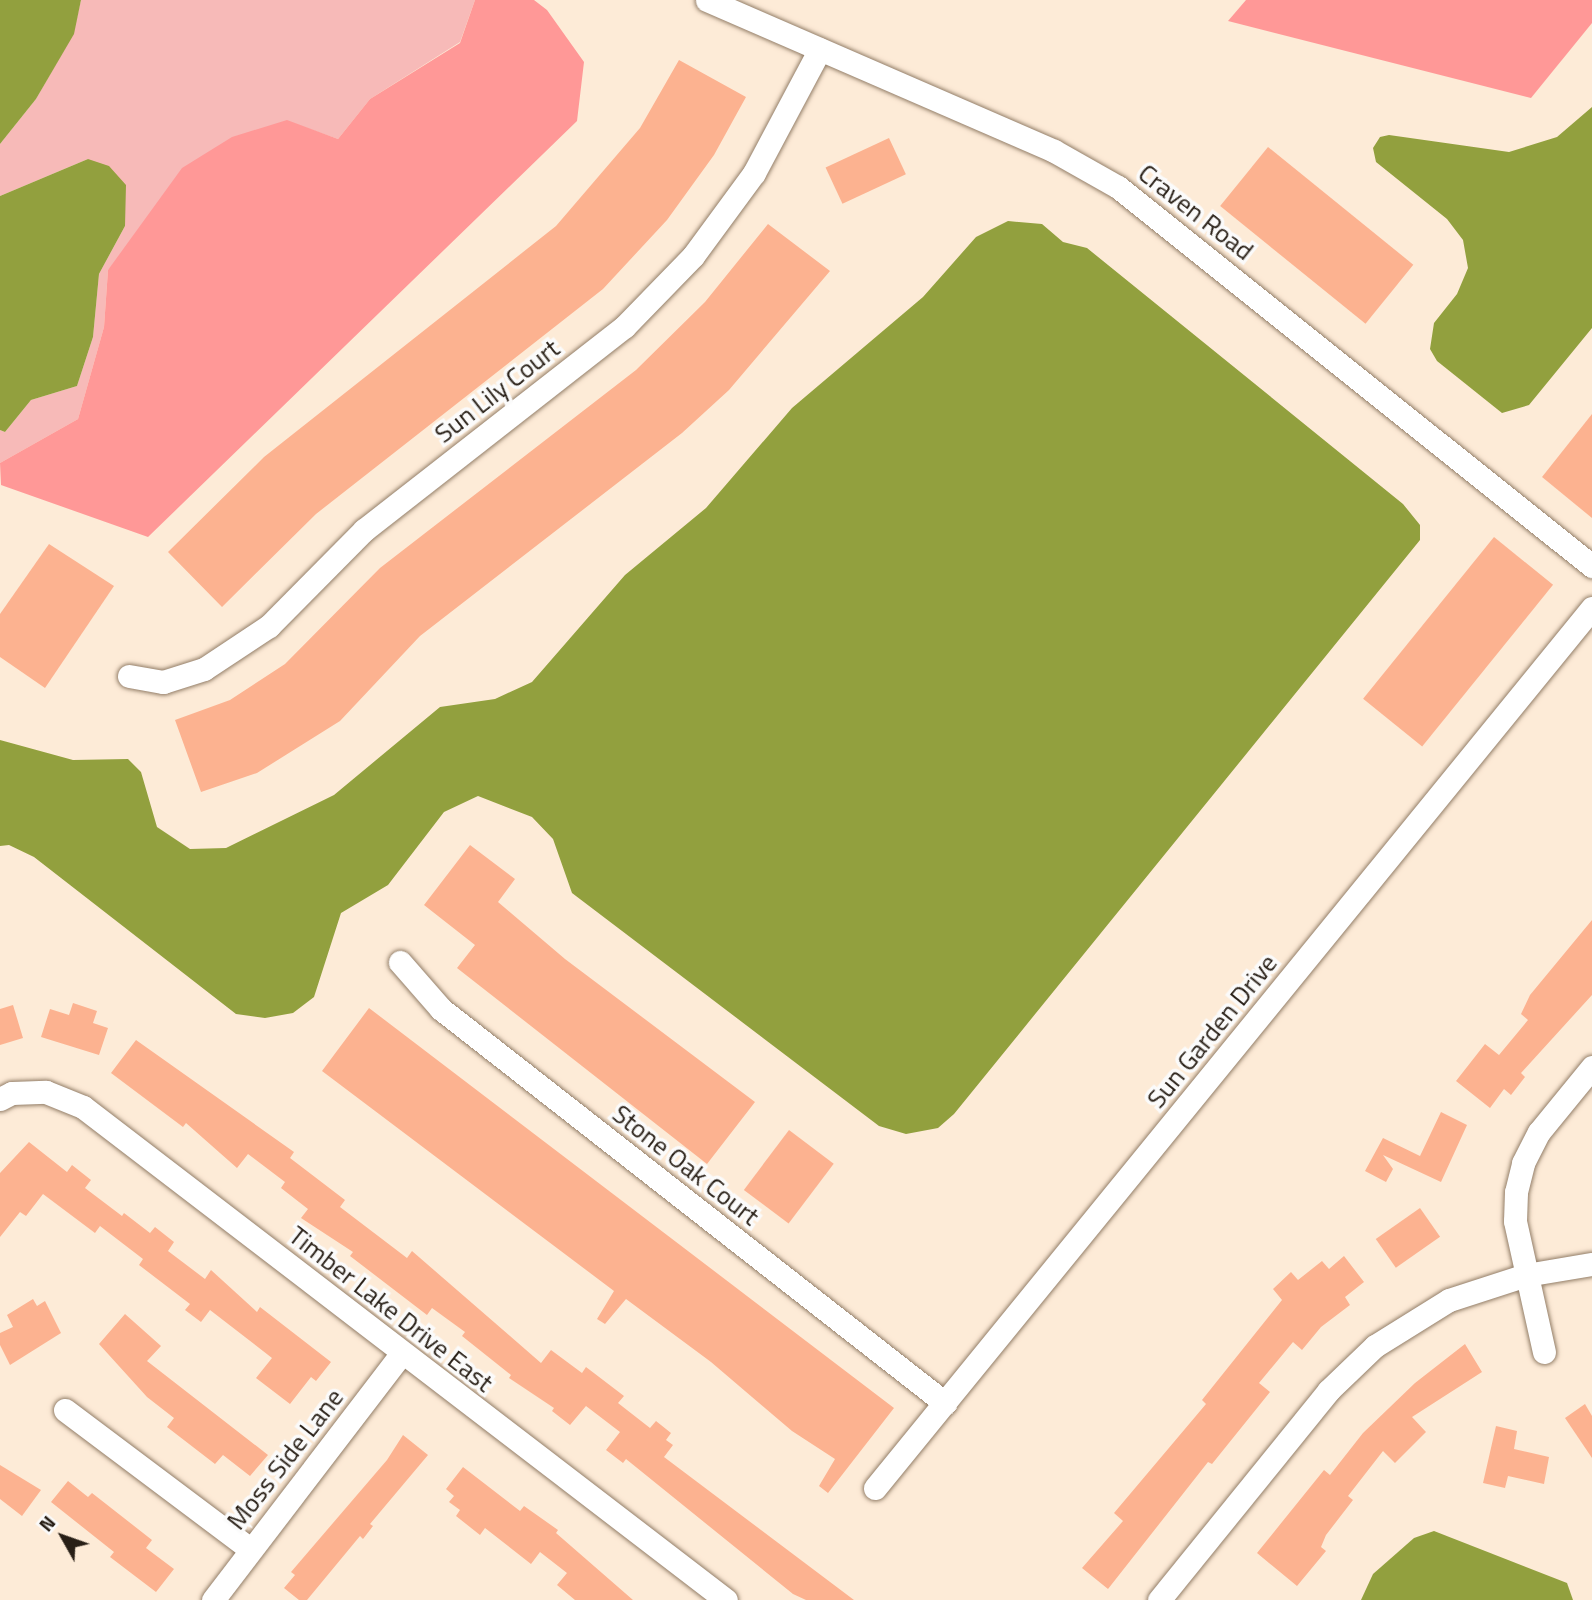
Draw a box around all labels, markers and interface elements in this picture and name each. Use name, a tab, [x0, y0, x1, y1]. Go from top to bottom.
street label: Craven Road	[1132, 157, 1260, 267]
street label: Sun Lily Court	[428, 333, 566, 449]
street label: Sun Garden Drive	[1140, 948, 1284, 1114]
street label: Stone Oak Court	[606, 1098, 766, 1232]
street label: Timber Lake Drive East	[283, 1220, 499, 1398]
street label: Moss Side Lane	[220, 1382, 350, 1536]
north arrow	[28, 1502, 98, 1572]
text: N	[31, 1509, 62, 1538]

